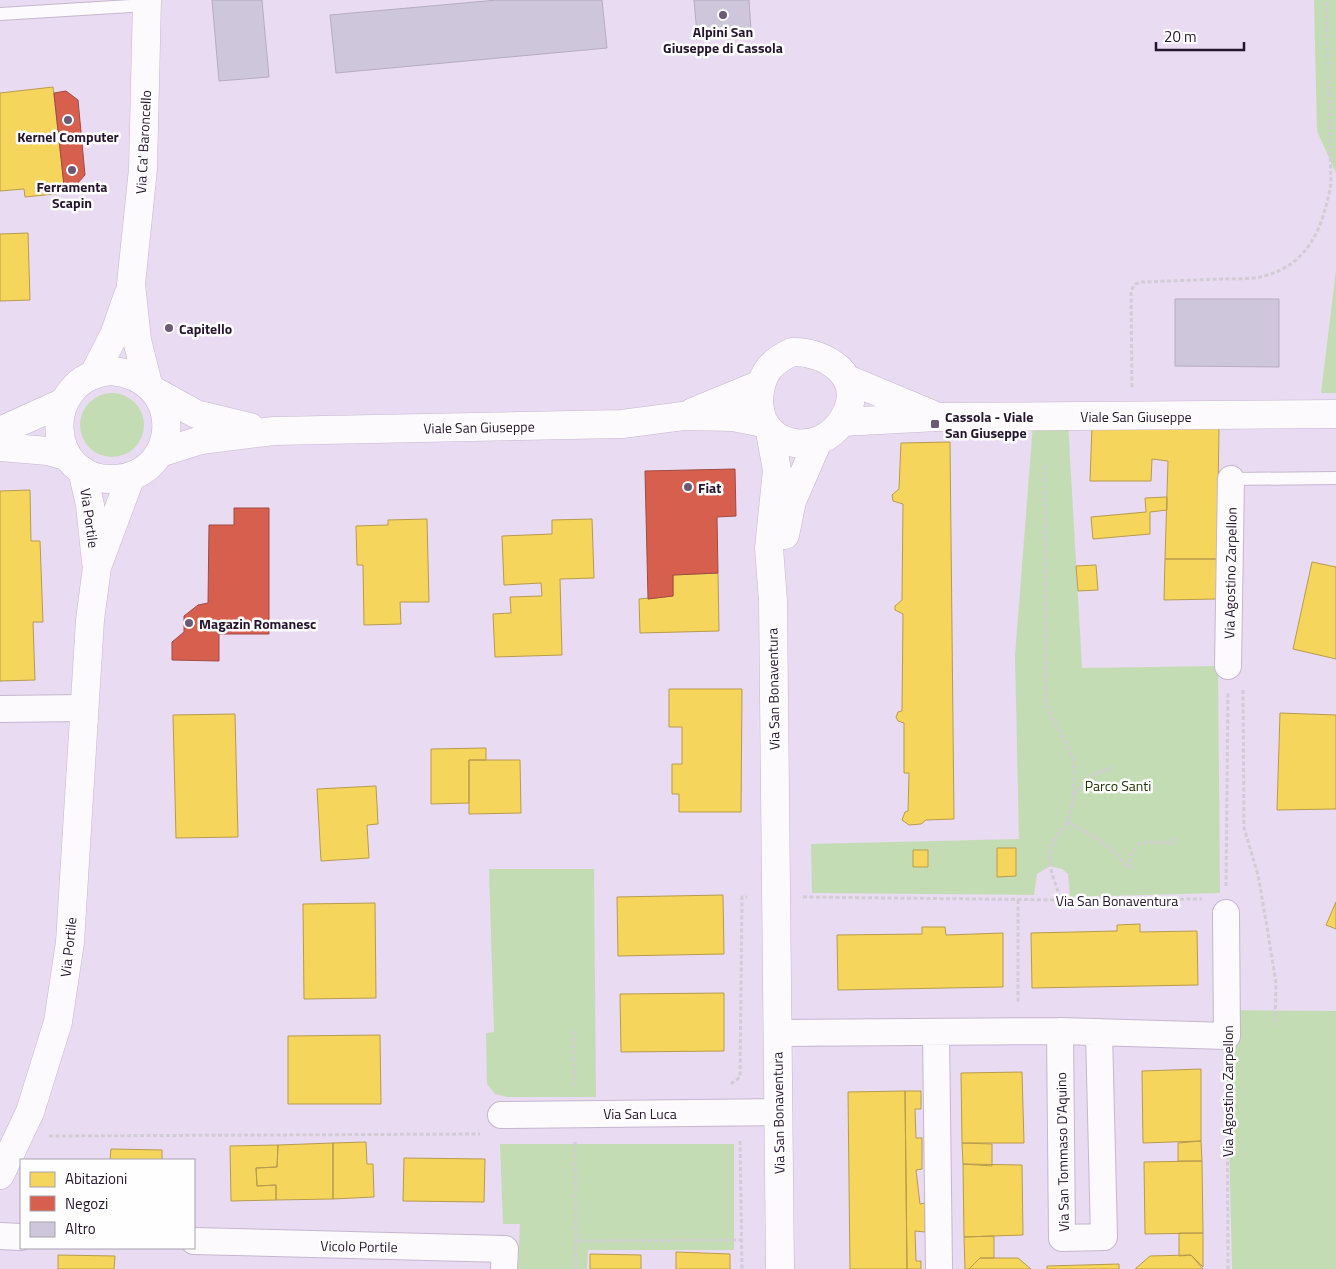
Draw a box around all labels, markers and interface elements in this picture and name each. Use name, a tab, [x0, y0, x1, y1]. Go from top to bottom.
marker: Alpini San Giuseppe di Cassola	[717, 9, 729, 21]
scale bar	[1156, 20, 1244, 52]
place label: Alpini San Giuseppe di Cassola	[663, 21, 783, 58]
text: 20 m	[1164, 25, 1197, 48]
street label: Via Ca' Baroncello	[130, 89, 156, 195]
marker: Kernel Computer	[62, 114, 74, 126]
place label: Kernel Computer	[17, 126, 119, 147]
marker: Ferramenta Scapin	[66, 164, 78, 176]
place label: Ferramenta Scapin	[37, 176, 107, 213]
place label: Capitello	[179, 318, 232, 339]
marker: Capitello	[163, 322, 175, 334]
place label: Cassola - Viale San Giuseppe	[945, 406, 1033, 443]
street label: Viale San Giuseppe	[1080, 406, 1192, 427]
street label: Viale San Giuseppe	[423, 416, 535, 438]
marker: Cassola - Viale San Giuseppe	[929, 418, 941, 430]
place label: Fiat	[698, 477, 721, 498]
marker: Fiat	[682, 481, 694, 493]
street label: Via Portile	[75, 487, 105, 549]
street label: Via Agostino Zarpellon	[1218, 507, 1242, 639]
place label: Magazin Romanesc	[199, 613, 316, 634]
marker: Magazin Romanesc	[183, 617, 195, 629]
street label: Via San Bonaventura	[761, 628, 785, 750]
park label: Parco Santi	[1085, 775, 1151, 796]
street label: Via San Bonaventura	[1056, 890, 1178, 911]
street label: Via Portile	[54, 916, 82, 978]
street label: Via Agostino Zarpellon	[1217, 1025, 1238, 1157]
street label: Via San Bonaventura	[766, 1052, 790, 1174]
street label: Via San Tommaso D'Aquino	[1050, 1072, 1074, 1232]
street label: Via San Luca	[603, 1103, 677, 1124]
legend	[20, 1159, 195, 1249]
text: Abitazioni	[65, 1167, 127, 1190]
text: Negozi	[65, 1192, 108, 1215]
text: Altro	[65, 1217, 96, 1240]
street label: Vicolo Portile	[320, 1235, 398, 1257]

